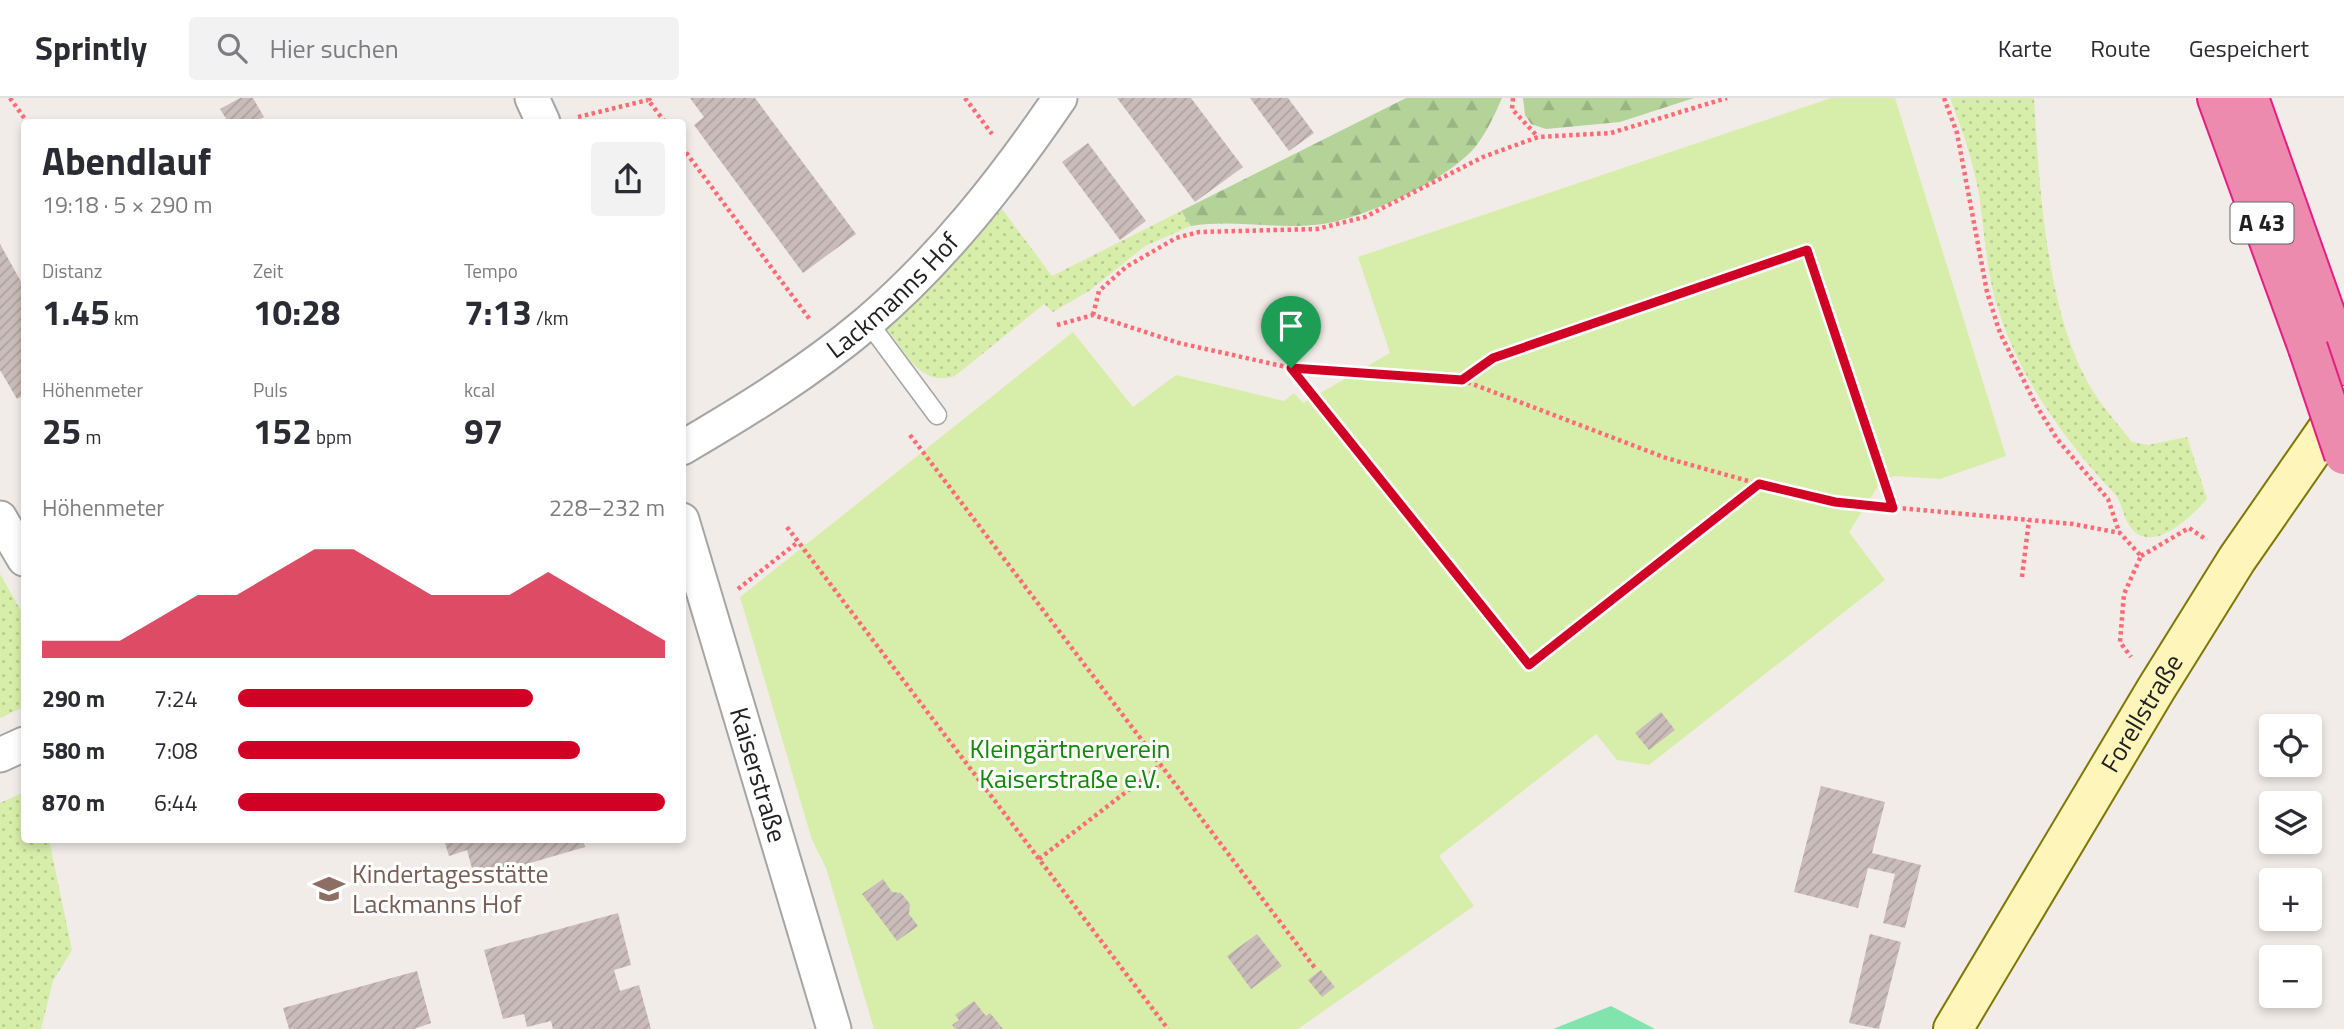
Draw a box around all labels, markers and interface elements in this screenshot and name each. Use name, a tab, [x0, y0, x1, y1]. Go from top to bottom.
search box	[189, 17, 679, 80]
text: Sprintly	[35, 23, 147, 73]
icon: search	[213, 29, 251, 67]
text: Hier suchen	[269, 29, 399, 68]
text: Karte	[1998, 30, 2052, 66]
text: Route	[2090, 30, 2151, 66]
text: Gespeichert	[2189, 30, 2309, 66]
text: Abendlauf	[42, 132, 211, 190]
button: share	[591, 142, 665, 216]
text: 19:18 · 5 × 290 m	[42, 187, 212, 222]
road number: A 43	[2230, 202, 2294, 244]
street label: Lackmanns Hof	[818, 223, 968, 368]
text: Distanz	[42, 256, 102, 285]
text: Zeit	[253, 256, 283, 285]
text: Tempo	[464, 256, 518, 285]
text: 1.45	[42, 285, 110, 339]
text: 10:28	[253, 285, 340, 339]
text: 7:13	[464, 285, 532, 339]
pin	[1261, 296, 1321, 368]
text: km	[110, 303, 139, 332]
text: /km	[532, 303, 569, 332]
icon: arrive	[1272, 307, 1310, 345]
text: Höhenmeter	[42, 375, 143, 404]
text: Puls	[253, 375, 288, 404]
text: kcal	[464, 375, 495, 404]
text: 25	[42, 404, 81, 458]
text: 152	[253, 404, 312, 458]
text: 97	[464, 404, 503, 458]
text: m	[81, 422, 101, 451]
text: bpm	[312, 422, 352, 451]
text: Höhenmeter	[42, 490, 164, 525]
text: 228–232 m	[549, 490, 665, 525]
street label: Forellstraße	[2091, 646, 2192, 780]
text: 290 m	[42, 681, 105, 716]
text: 7:24	[154, 681, 198, 716]
street label: Kaiserstraße	[720, 703, 797, 847]
map controls	[2259, 714, 2322, 1008]
button: locate	[2259, 714, 2322, 777]
park label: Kleingärtnerverein Kaiserstraße e.V.	[969, 729, 1171, 798]
text: 580 m	[42, 733, 105, 768]
text: 7:08	[154, 733, 198, 768]
text: 870 m	[42, 785, 105, 820]
text: 6:44	[154, 785, 198, 820]
button: layers	[2259, 791, 2322, 854]
place label: Kindertagesstätte Lackmanns Hof	[352, 854, 549, 923]
button: +	[2259, 868, 2322, 931]
school or university icon: Kindertagesstätte Lackmanns Hof	[312, 872, 346, 906]
button: −	[2259, 945, 2322, 1008]

